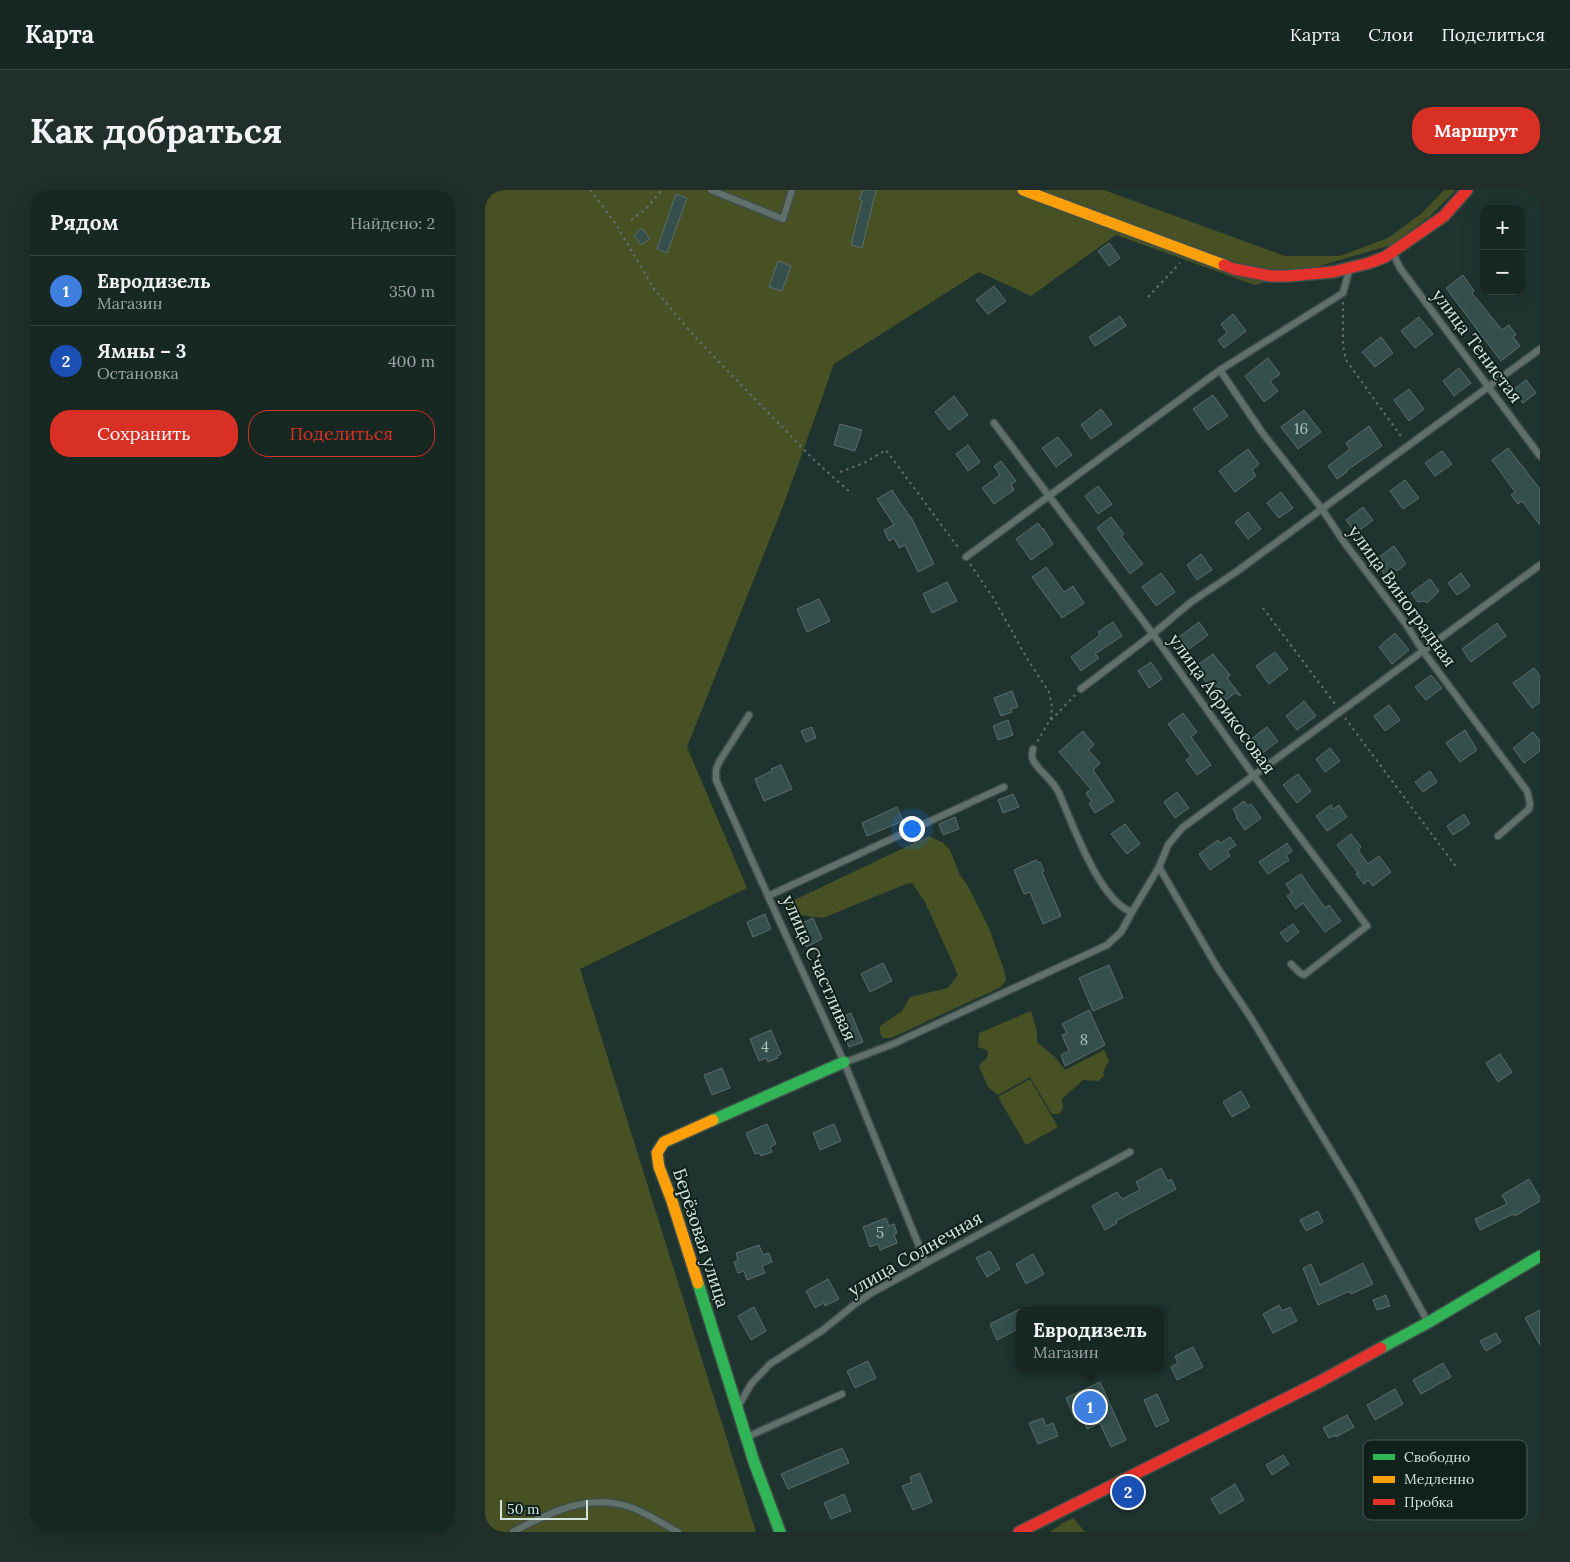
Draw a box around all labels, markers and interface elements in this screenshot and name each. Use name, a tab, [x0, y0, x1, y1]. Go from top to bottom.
text: Карта	[25, 19, 94, 50]
text: Карта	[1290, 23, 1340, 46]
text: Слои	[1368, 23, 1413, 46]
text: Поделиться	[1441, 23, 1545, 46]
button: Маршрут	[1412, 107, 1540, 154]
text: Как добраться	[30, 108, 283, 153]
map controls	[1480, 205, 1525, 295]
button: +	[1480, 205, 1525, 250]
text: Рядом	[50, 209, 119, 236]
text: Найдено: 2	[350, 213, 435, 233]
button: −	[1480, 250, 1525, 295]
text: Евродизель	[97, 269, 211, 293]
text: 1	[63, 281, 69, 301]
text: 350 m	[389, 281, 435, 301]
street label: улица Тенистая	[1427, 284, 1528, 407]
text: Магазин	[97, 293, 163, 313]
text: Ямны – 3	[97, 339, 186, 363]
text: 2	[62, 351, 70, 371]
text: 400 m	[388, 351, 435, 371]
text: Остановка	[97, 363, 179, 383]
button: Сохранить	[50, 410, 238, 457]
button: Поделиться	[248, 410, 435, 457]
house number: 16	[1294, 419, 1308, 438]
street label: улица Виноградная	[1343, 520, 1462, 671]
street label: улица Абрикосовая	[1164, 629, 1281, 778]
your location	[899, 816, 925, 842]
street label: улица Счастливая	[777, 891, 862, 1044]
house number: 8	[1080, 1030, 1088, 1049]
house number: 4	[761, 1037, 769, 1056]
street label: Берёзовая улица	[668, 1165, 735, 1310]
street label: улица Солнечная	[843, 1206, 986, 1301]
house number: 5	[876, 1223, 884, 1242]
popup	[1016, 1307, 1164, 1372]
text: Евродизель	[1033, 1318, 1147, 1342]
text: Магазин	[1033, 1342, 1099, 1362]
pin: 1	[1074, 1388, 1106, 1426]
legend	[1363, 1440, 1527, 1520]
text: Свободно	[1404, 1448, 1470, 1466]
text: Медленно	[1404, 1470, 1474, 1488]
pin: 2	[1112, 1473, 1144, 1511]
text: Пробка	[1404, 1493, 1454, 1511]
scale bar	[500, 1497, 587, 1520]
text: 50 m	[507, 1500, 540, 1518]

